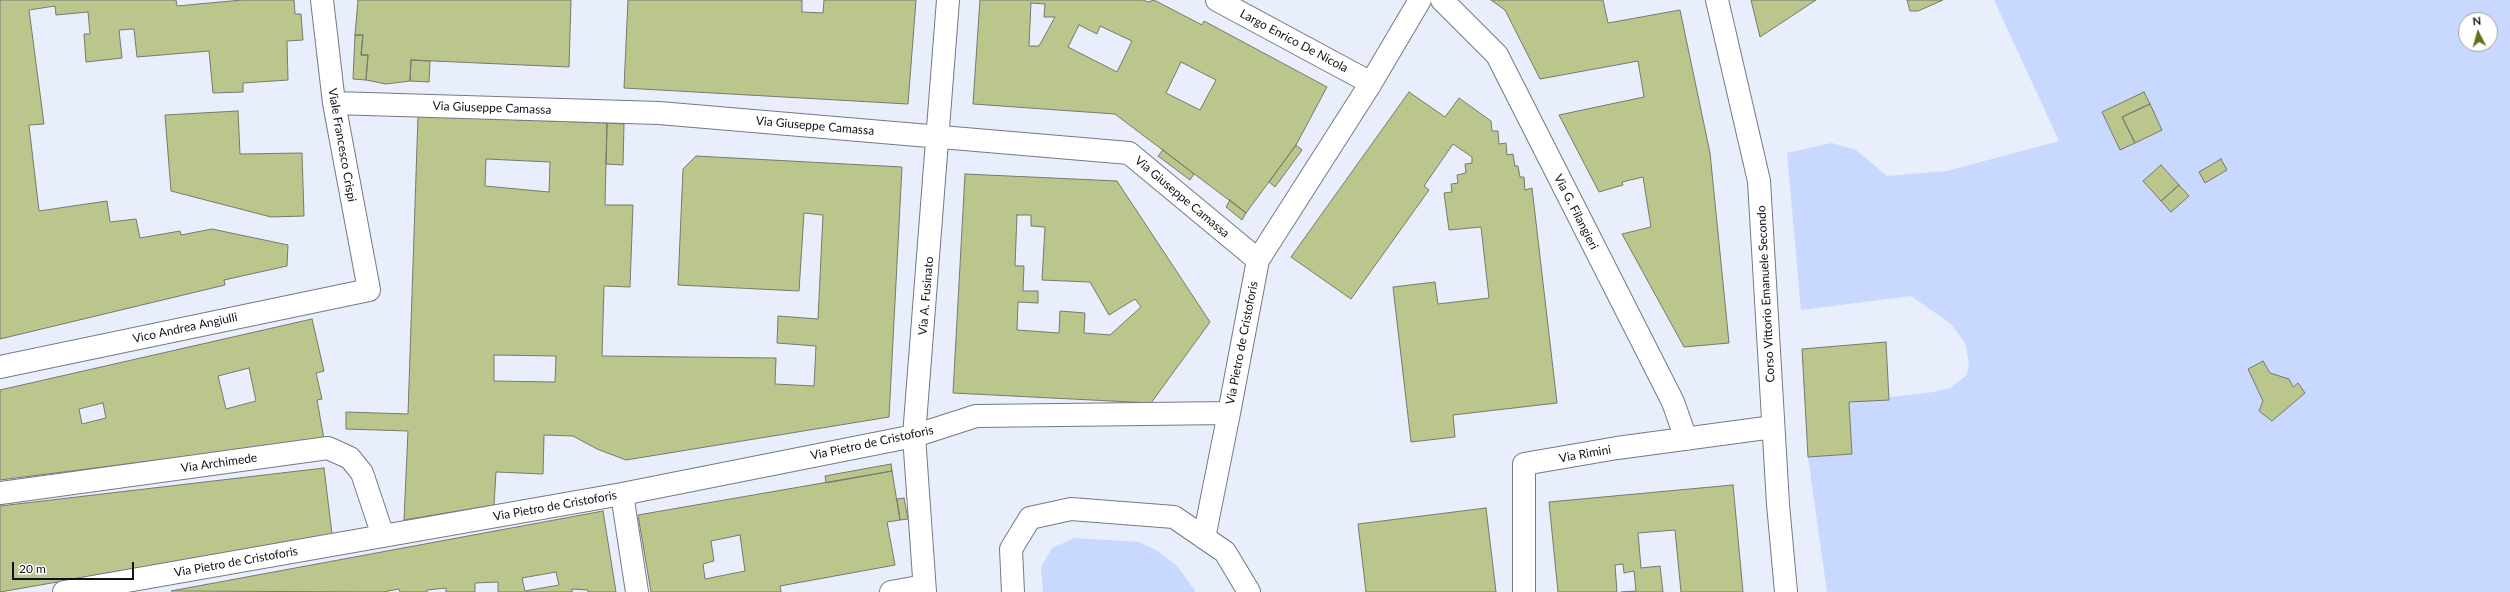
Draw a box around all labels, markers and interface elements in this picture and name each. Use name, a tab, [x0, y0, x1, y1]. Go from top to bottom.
street label: Largo Enrico De Nicola	[1238, 6, 1350, 76]
north arrow	[2458, 12, 2498, 52]
text: N	[2472, 14, 2482, 27]
street label: Viale Francesco Crispi	[325, 87, 359, 203]
street label: Via Giuseppe Camassa	[432, 99, 552, 117]
street label: Via Giuseppe Camassa	[755, 114, 875, 138]
street label: Via Giuseppe Camassa	[1132, 153, 1232, 241]
street label: Via G. Filangieri	[1551, 172, 1601, 252]
street label: Corso Vittorio Emanuele Secondo	[1754, 205, 1778, 383]
street label: Via A. Fusinato	[915, 256, 937, 336]
street label: Via Pietro de Cristoforis	[1223, 280, 1261, 406]
street label: Vico Andrea Angiulli	[131, 310, 239, 346]
street label: Via Pietro de Cristoforis	[809, 423, 935, 463]
street label: Via Rimini	[1558, 442, 1612, 466]
street label: Via Archimede	[180, 451, 258, 475]
street label: Via Pietro de Cristoforis	[492, 488, 618, 524]
street label: Via Pietro de Cristoforis	[173, 544, 299, 580]
scale bar	[14, 554, 136, 580]
text: 20 m	[19, 561, 46, 576]

